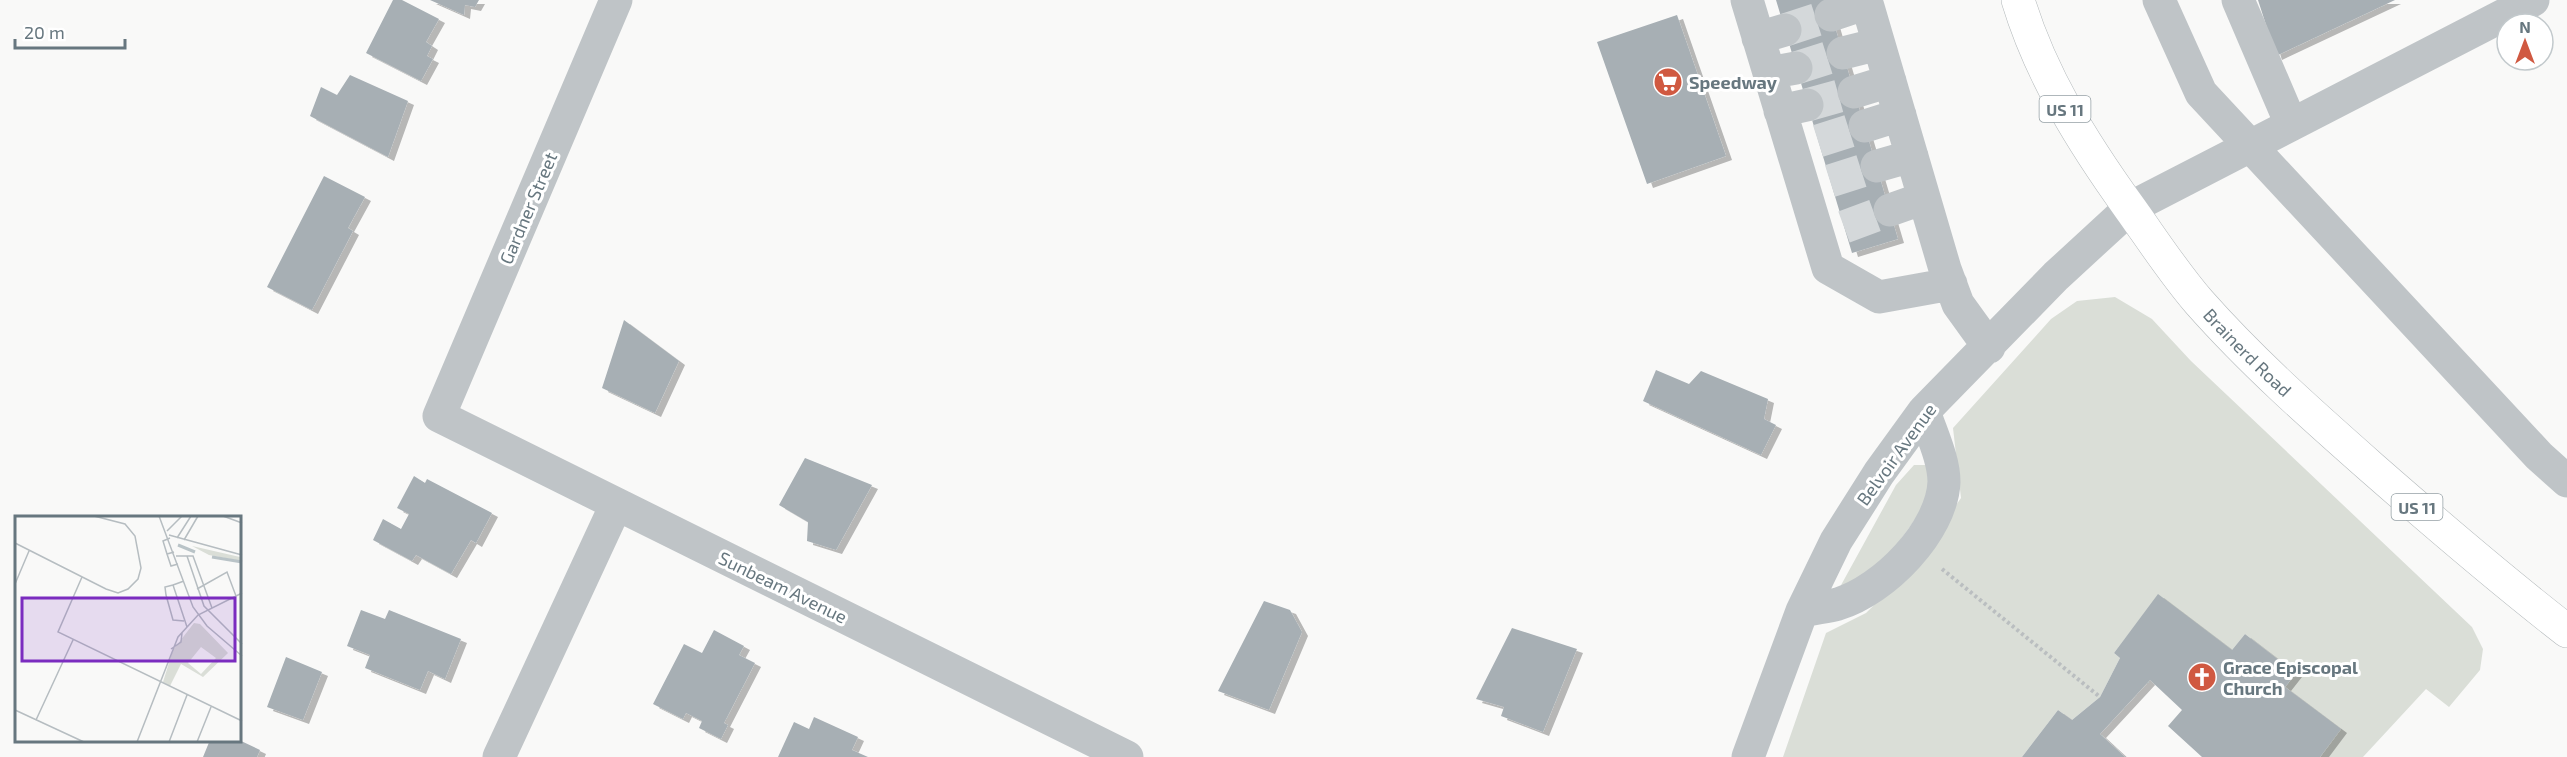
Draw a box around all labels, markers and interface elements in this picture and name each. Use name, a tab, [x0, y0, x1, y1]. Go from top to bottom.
scale bar	[15, 12, 124, 50]
north arrow	[2495, 12, 2555, 72]
text: N	[2519, 17, 2531, 36]
text: 20 m	[24, 21, 65, 43]
supermarket icon: Speedway	[1652, 66, 1684, 98]
place label: Speedway	[1689, 71, 1778, 93]
road number: US 11	[2040, 96, 2090, 122]
street label: Gardner Street	[495, 149, 562, 267]
street label: Brainerd Road	[2199, 304, 2296, 401]
street label: Belvoir Avenue	[1852, 399, 1940, 509]
road number: US 11	[2392, 494, 2442, 520]
inset map	[15, 516, 242, 742]
street label: Sunbeam Avenue	[715, 546, 851, 628]
place label: Grace Episcopal Church	[2223, 656, 2358, 699]
church icon: Grace Episcopal Church	[2186, 661, 2218, 693]

